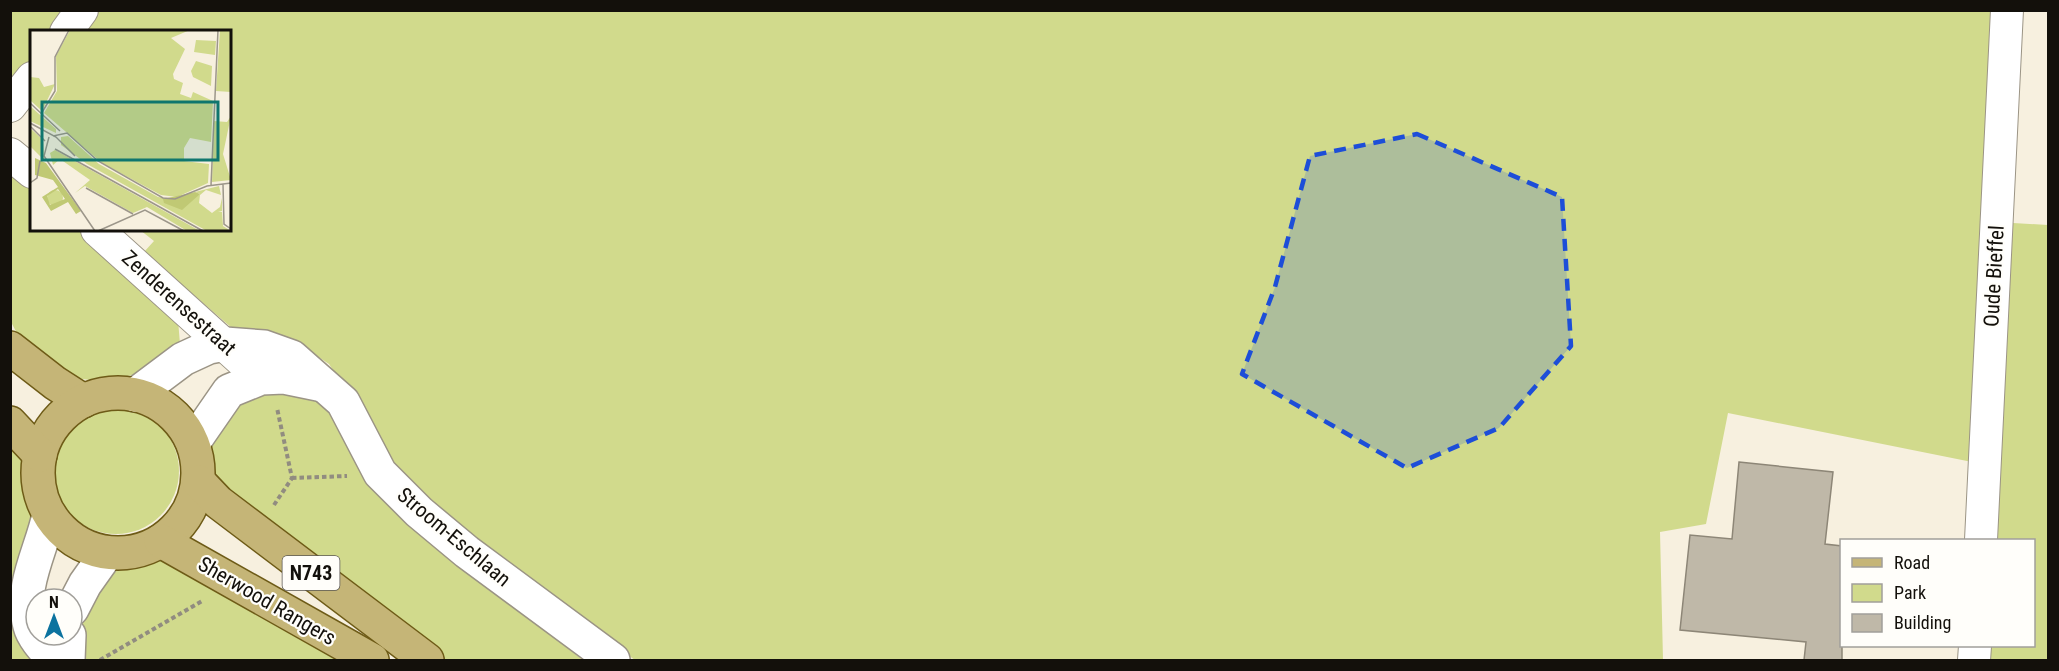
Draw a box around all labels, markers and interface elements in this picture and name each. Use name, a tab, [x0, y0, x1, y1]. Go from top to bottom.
inset map	[30, 30, 231, 231]
street label: Oude Bieffel	[1979, 225, 2009, 327]
street label: Zenderensestraat	[117, 246, 241, 360]
street label: Stroom-Eschlaan	[393, 483, 515, 591]
legend	[1840, 539, 2035, 647]
street label: Sherwood Rangers	[194, 552, 340, 650]
text: Road	[1894, 552, 1930, 573]
road number: N743	[282, 556, 340, 590]
text: Park	[1894, 582, 1926, 603]
north arrow	[24, 587, 84, 647]
text: N	[49, 593, 59, 612]
text: Building	[1894, 612, 1951, 633]

